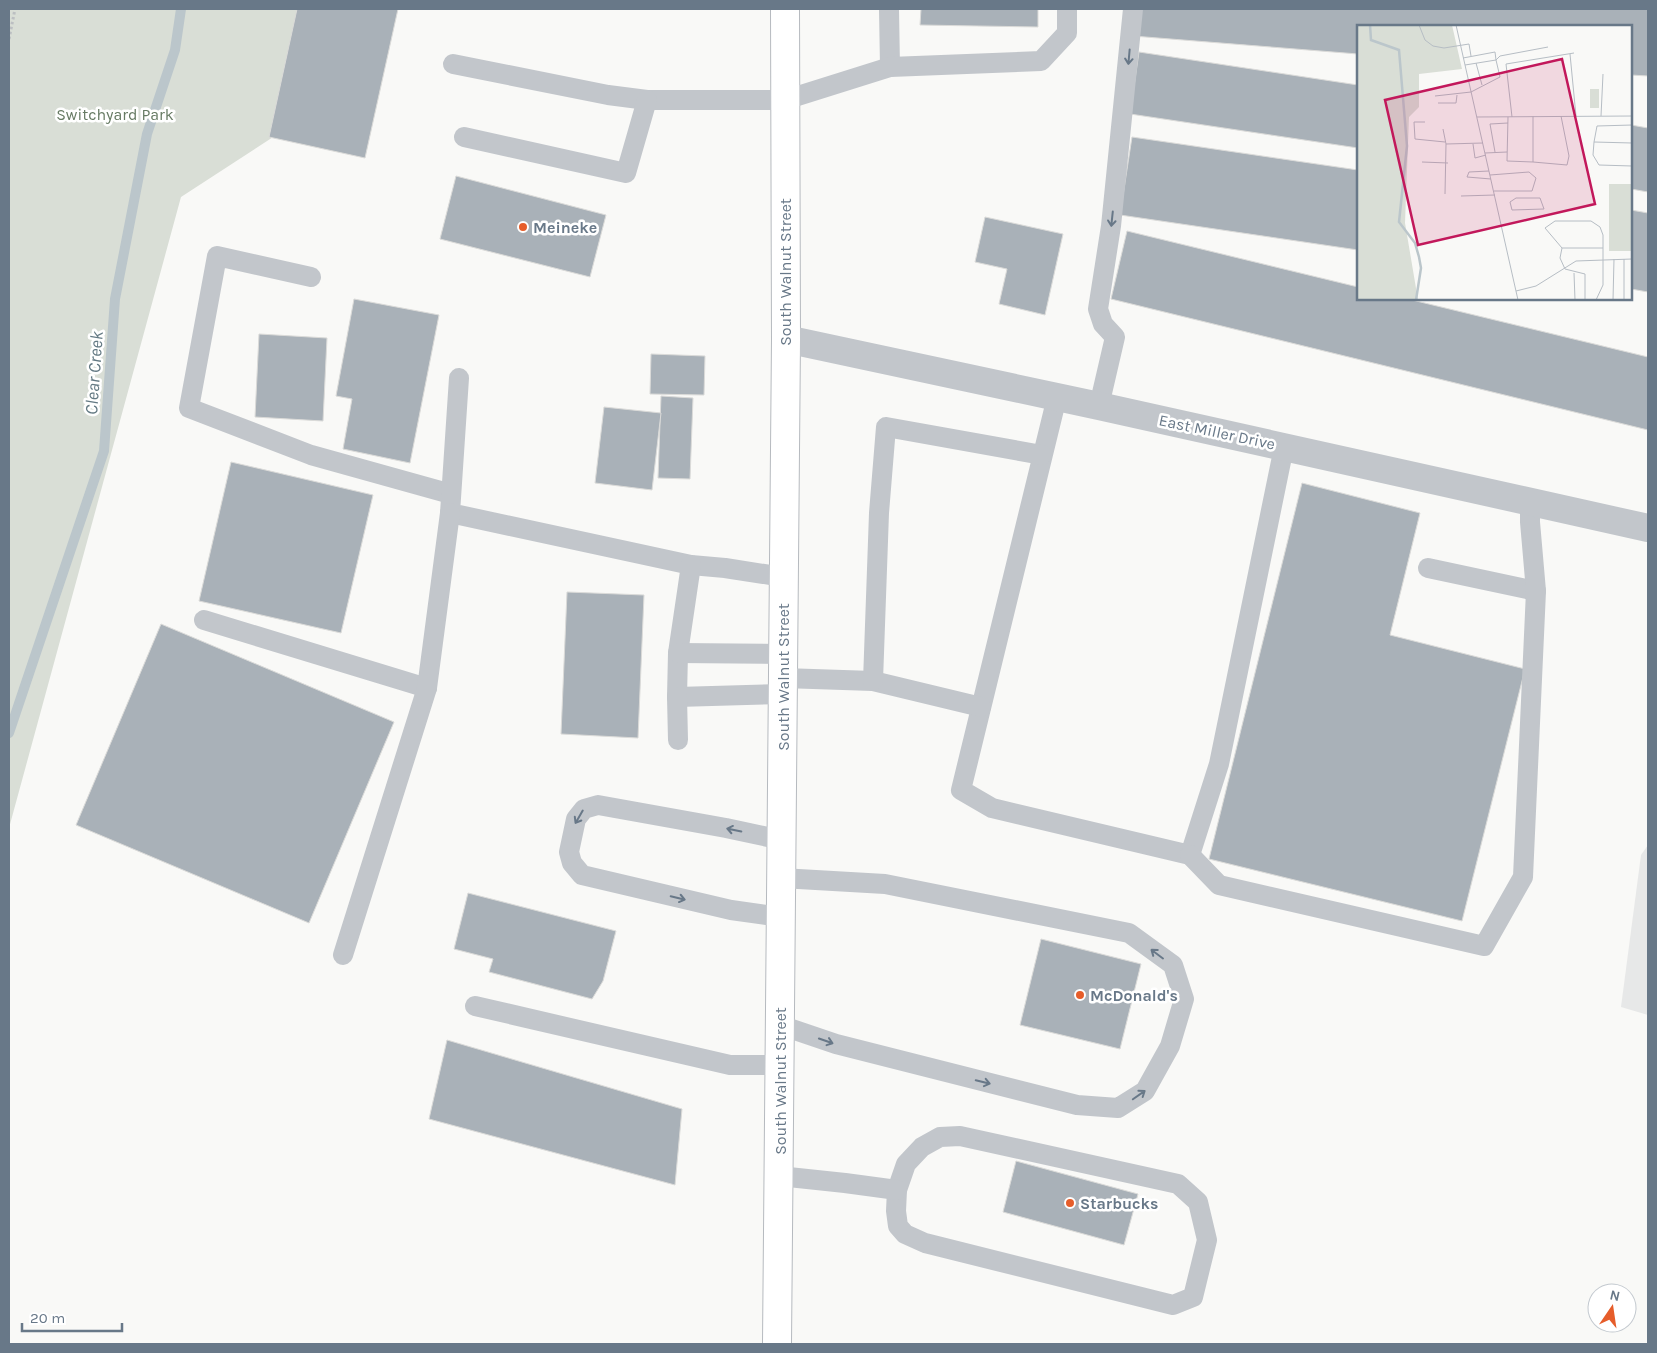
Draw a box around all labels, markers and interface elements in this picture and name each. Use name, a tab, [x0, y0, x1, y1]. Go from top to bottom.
inset map	[1357, 25, 1632, 300]
one-way arrow	[1124, 49, 1134, 65]
park label: Switchyard Park	[56, 105, 174, 124]
street label: South Walnut Street	[776, 198, 795, 346]
one-way arrow	[1107, 211, 1117, 227]
place label: Meineke	[533, 218, 597, 237]
marker: Meineke	[517, 221, 529, 233]
water label: Clear Creek	[80, 330, 108, 416]
street label: East Miller Drive	[1157, 410, 1277, 454]
street label: South Walnut Street	[774, 603, 793, 751]
one-way arrow	[574, 810, 584, 824]
one-way arrow	[727, 824, 743, 834]
one-way arrow	[669, 894, 685, 903]
one-way arrow	[1150, 949, 1164, 959]
place label: McDonald's	[1090, 986, 1178, 1005]
marker: McDonald's	[1074, 989, 1086, 1001]
street label: South Walnut Street	[771, 1007, 790, 1155]
one-way arrow	[818, 1037, 833, 1046]
one-way arrow	[975, 1077, 991, 1087]
one-way arrow	[1131, 1090, 1145, 1100]
place label: Starbucks	[1080, 1194, 1158, 1213]
marker: Starbucks	[1064, 1197, 1076, 1209]
north arrow	[1587, 1283, 1637, 1333]
text: N	[1608, 1286, 1622, 1305]
scale bar	[22, 1300, 122, 1332]
text: 20 m	[30, 1309, 65, 1327]

